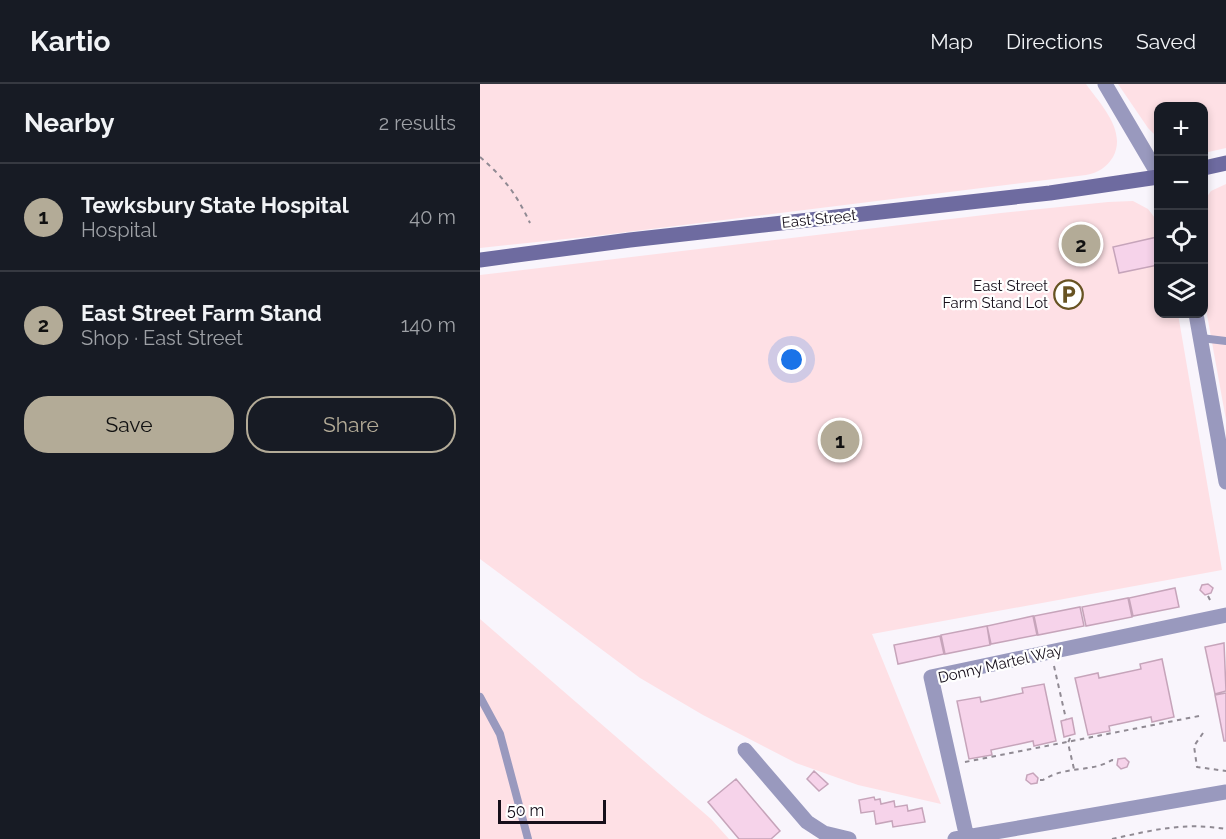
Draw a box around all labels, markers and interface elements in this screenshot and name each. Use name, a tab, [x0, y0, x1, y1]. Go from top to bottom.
text: Kartio	[30, 25, 110, 58]
text: Map	[930, 29, 973, 54]
text: Directions	[1006, 29, 1103, 54]
text: Saved	[1136, 29, 1196, 54]
map controls	[1154, 102, 1208, 318]
button: +	[1154, 102, 1208, 156]
text: Nearby	[24, 108, 114, 138]
text: 2 results	[379, 111, 456, 135]
button: −	[1154, 156, 1208, 210]
text: Tewksbury State Hospital	[81, 192, 349, 218]
text: 1	[39, 205, 48, 229]
text: 40 m	[409, 205, 456, 229]
street label: East Street	[781, 206, 857, 232]
button: locate	[1154, 210, 1208, 264]
text: Hospital	[81, 218, 157, 242]
pin: 2	[1062, 222, 1100, 266]
button: layers	[1154, 264, 1208, 318]
place label: East Street Farm Stand Lot	[943, 277, 1048, 312]
parking icon: East Street Farm Stand Lot	[1053, 279, 1085, 311]
text: East Street Farm Stand	[81, 300, 322, 326]
text: 2	[38, 313, 49, 337]
text: 140 m	[401, 313, 456, 337]
text: Shop · East Street	[81, 326, 243, 350]
your location	[777, 345, 806, 374]
button: Save	[24, 396, 234, 453]
button: Share	[246, 396, 456, 453]
pin: 1	[820, 418, 860, 462]
street label: Donny Martel Way	[936, 641, 1064, 687]
scale bar	[498, 797, 606, 824]
text: 50 m	[507, 801, 544, 820]

